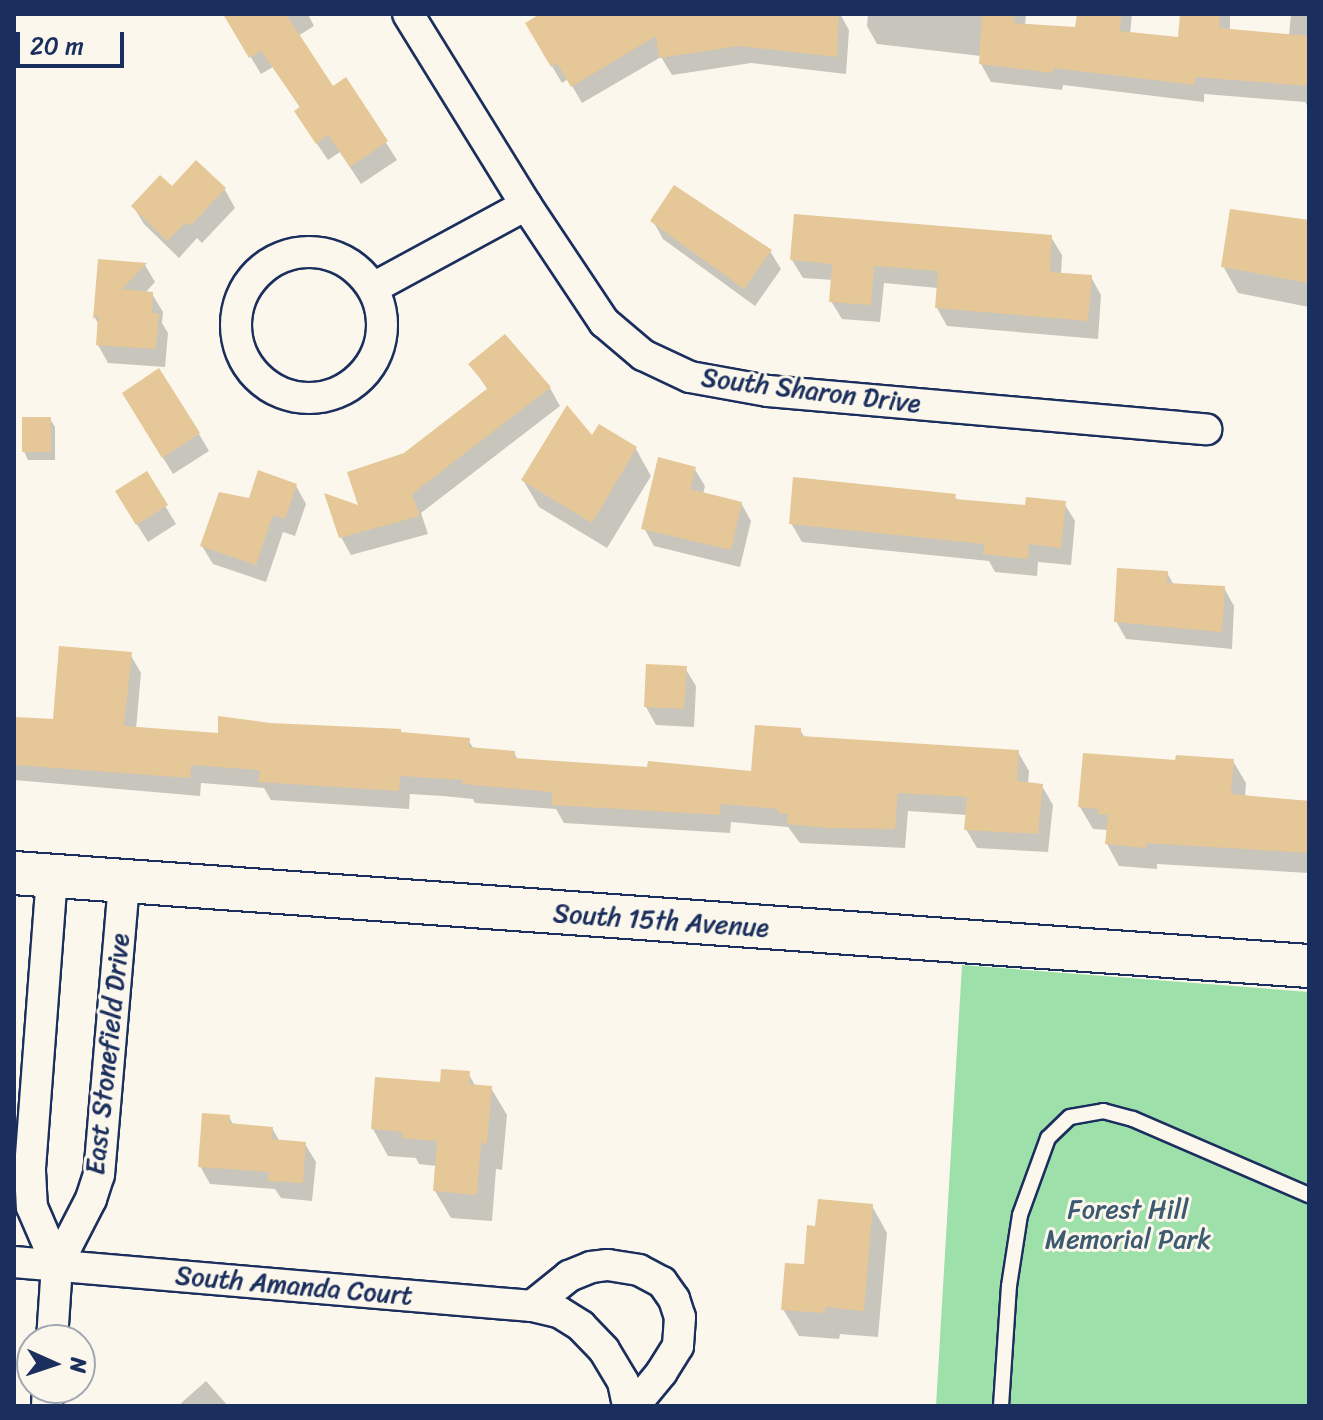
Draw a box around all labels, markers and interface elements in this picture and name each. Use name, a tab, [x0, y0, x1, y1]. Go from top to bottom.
scale bar	[20, 16, 128, 66]
text: 20 m	[30, 25, 84, 67]
street label: South Sharon Drive	[699, 362, 923, 420]
street label: South 15th Avenue	[552, 898, 770, 944]
street label: East Stonefield Drive	[80, 931, 136, 1177]
park label: Forest Hill Memorial Park	[1045, 1194, 1211, 1256]
street label: South Amanda Court	[174, 1260, 414, 1312]
north arrow	[16, 1324, 96, 1404]
text: N	[59, 1357, 98, 1374]

